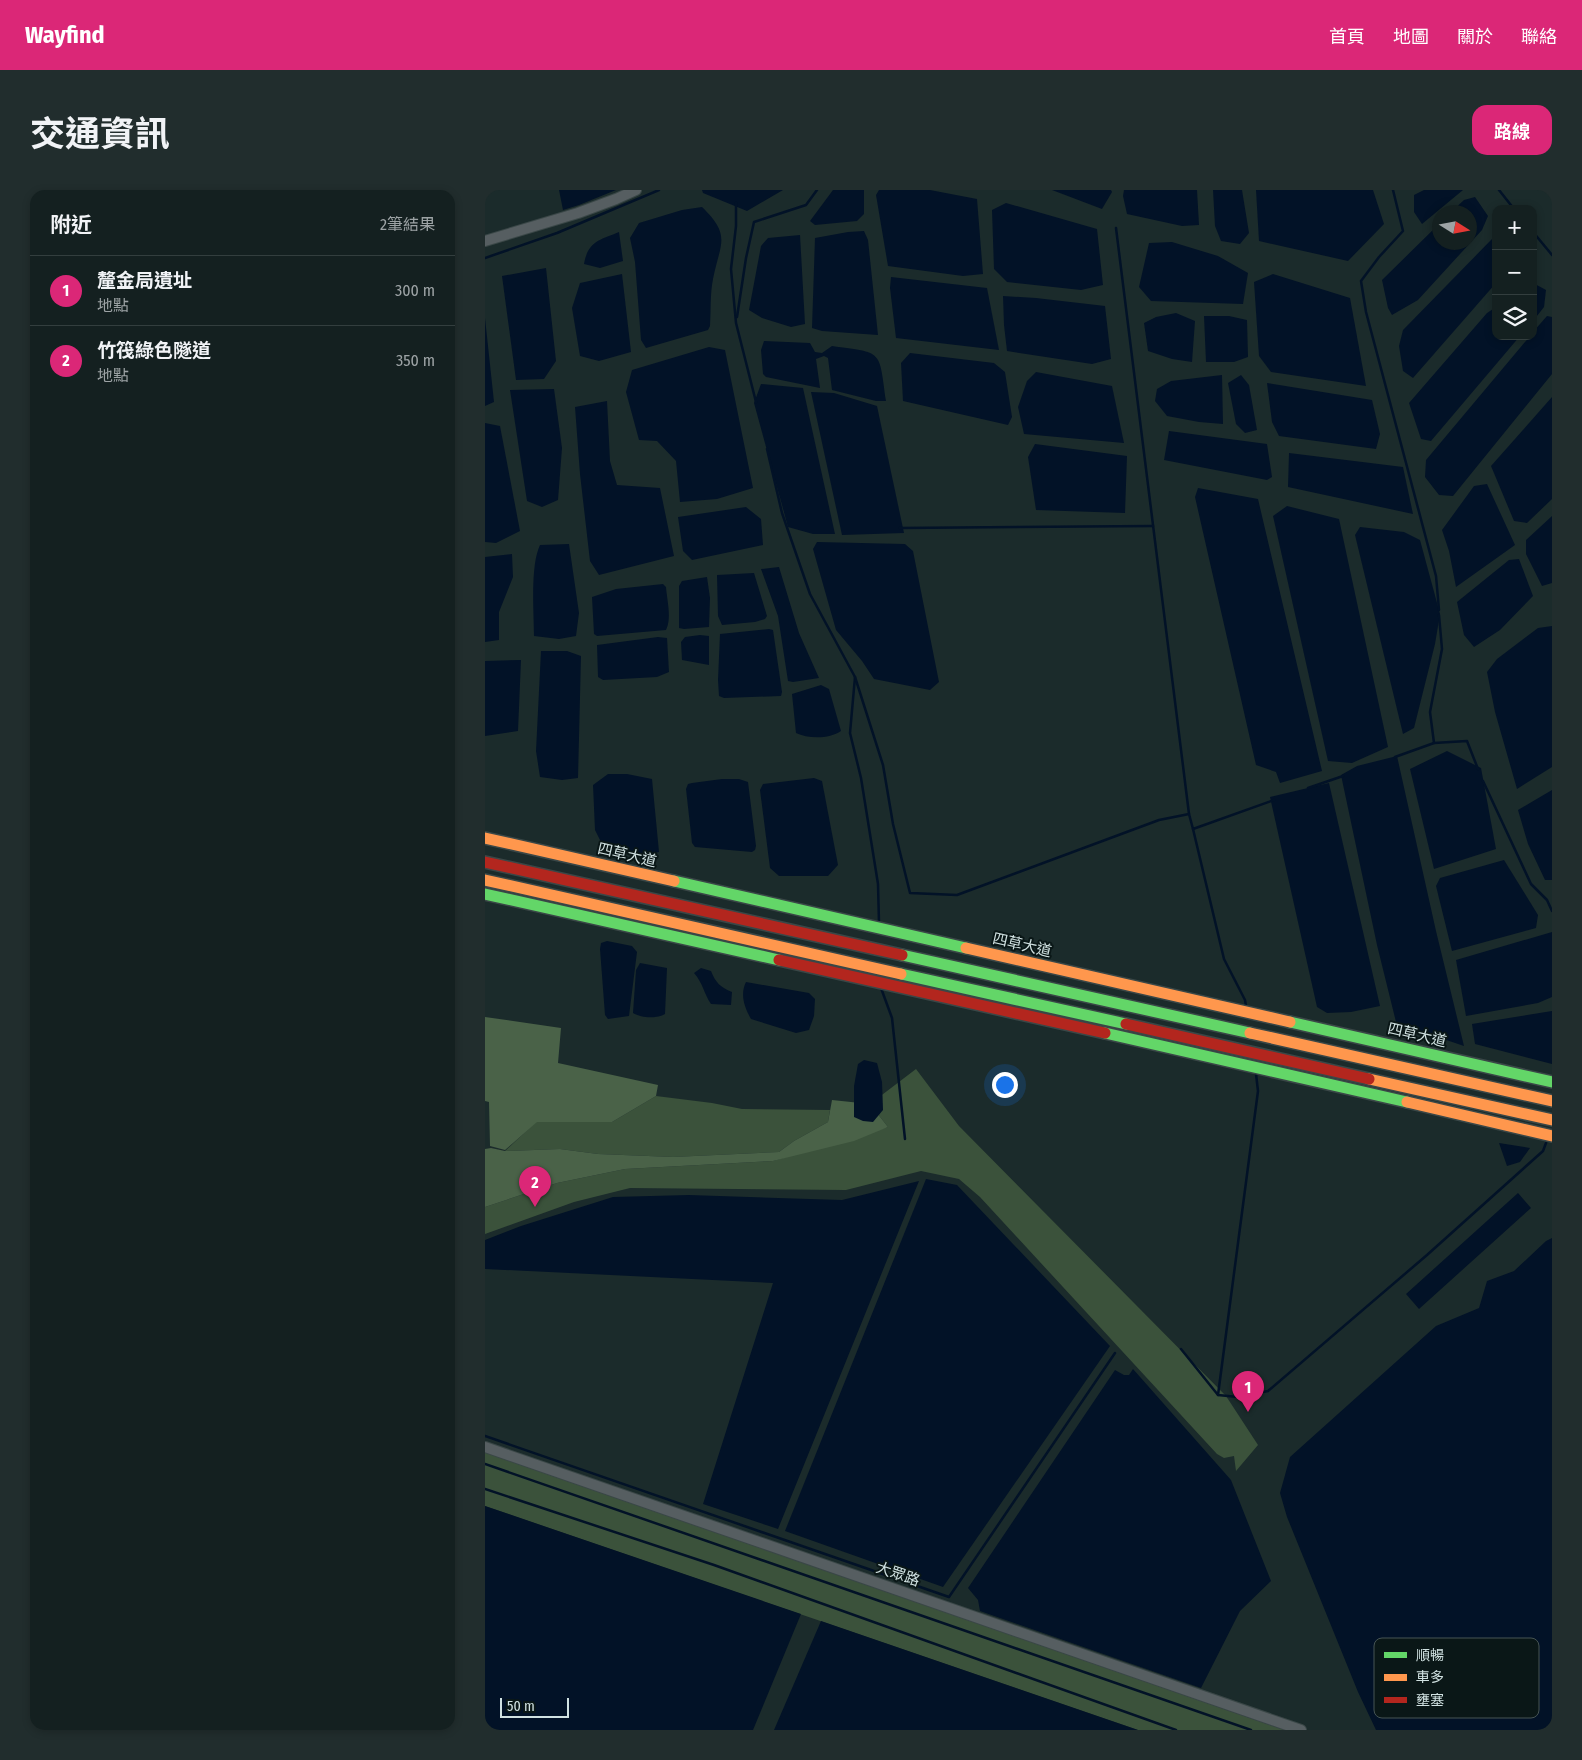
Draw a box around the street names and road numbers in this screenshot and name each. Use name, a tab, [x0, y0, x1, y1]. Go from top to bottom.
street label: 四草大道	[596, 839, 658, 871]
street label: 四草大道	[991, 929, 1053, 961]
street label: 四草大道	[1386, 1019, 1448, 1051]
street label: 大眾路	[874, 1558, 922, 1590]

